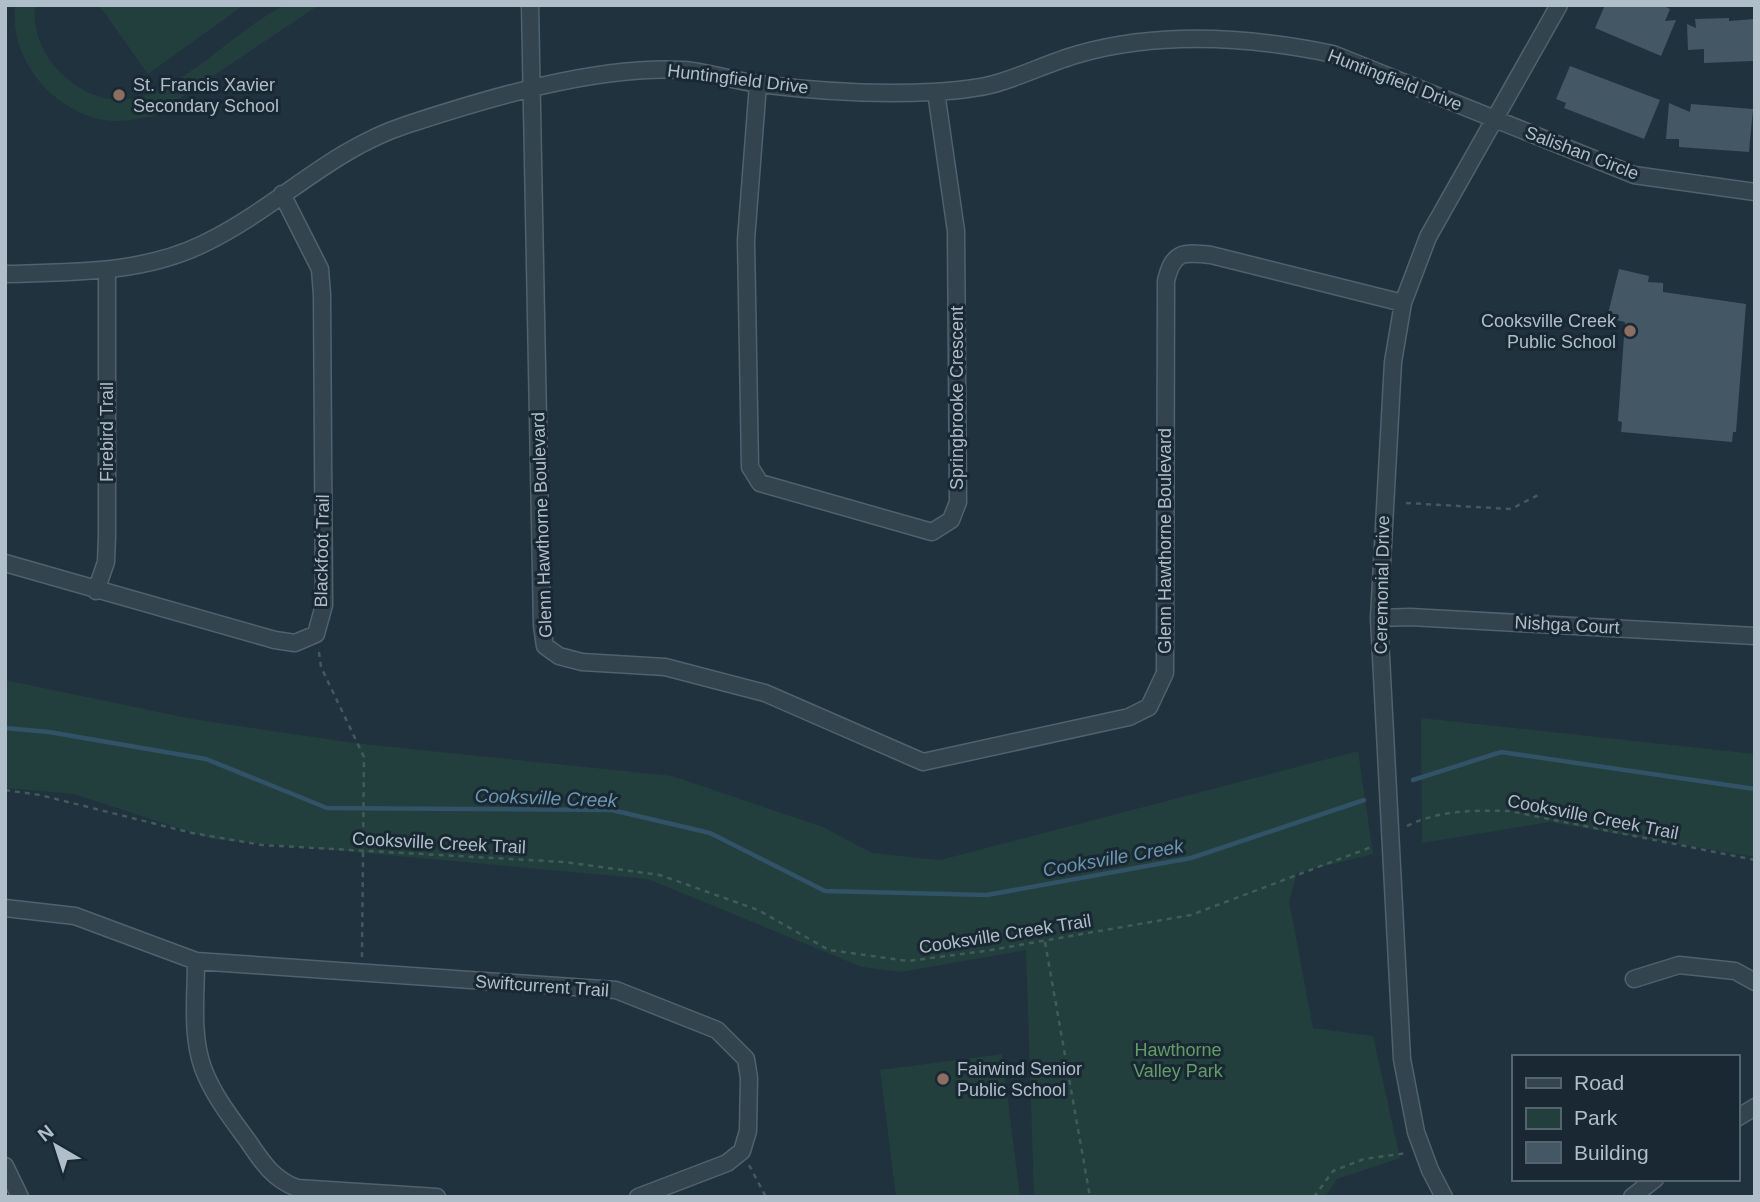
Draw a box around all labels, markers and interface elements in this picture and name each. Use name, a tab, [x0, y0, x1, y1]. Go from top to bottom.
street label: Huntingfield Drive	[1325, 45, 1465, 115]
street label: Huntingfield Drive	[666, 60, 810, 98]
place label: St. Francis Xavier Secondary School	[133, 75, 279, 116]
marker: St. Francis Xavier Secondary School	[111, 87, 127, 103]
street label: Salishan Circle	[1522, 122, 1642, 184]
street label: Springbrooke Crescent	[947, 306, 967, 490]
place label: Cooksville Creek Public School	[1481, 311, 1617, 352]
marker: Cooksville Creek Public School	[1622, 323, 1638, 339]
street label: Firebird Trail	[97, 382, 117, 482]
street label: Glenn Hawthorne Boulevard	[528, 412, 556, 638]
street label: Glenn Hawthorne Boulevard	[1155, 428, 1175, 654]
street label: Blackfoot Trail	[311, 494, 333, 608]
street label: Ceremonial Drive	[1371, 515, 1393, 655]
street label: Nishga Court	[1514, 612, 1620, 638]
water label: Cooksville Creek	[474, 785, 619, 811]
street label: Cooksville Creek Trail	[1506, 791, 1680, 843]
street label: Cooksville Creek Trail	[352, 828, 526, 858]
water label: Cooksville Creek	[1041, 835, 1186, 881]
street label: Cooksville Creek Trail	[917, 911, 1093, 957]
street label: Swiftcurrent Trail	[474, 971, 610, 1001]
park label: Hawthorne Valley Park	[1133, 1040, 1224, 1081]
legend	[1512, 1055, 1739, 1181]
place label: Fairwind Senior Public School	[957, 1059, 1082, 1100]
marker: Fairwind Senior Public School	[935, 1071, 951, 1087]
text: Road	[1574, 1071, 1624, 1094]
text: Park	[1574, 1106, 1618, 1129]
north arrow	[21, 1111, 91, 1181]
text: N	[34, 1121, 58, 1146]
text: Building	[1574, 1141, 1649, 1164]

